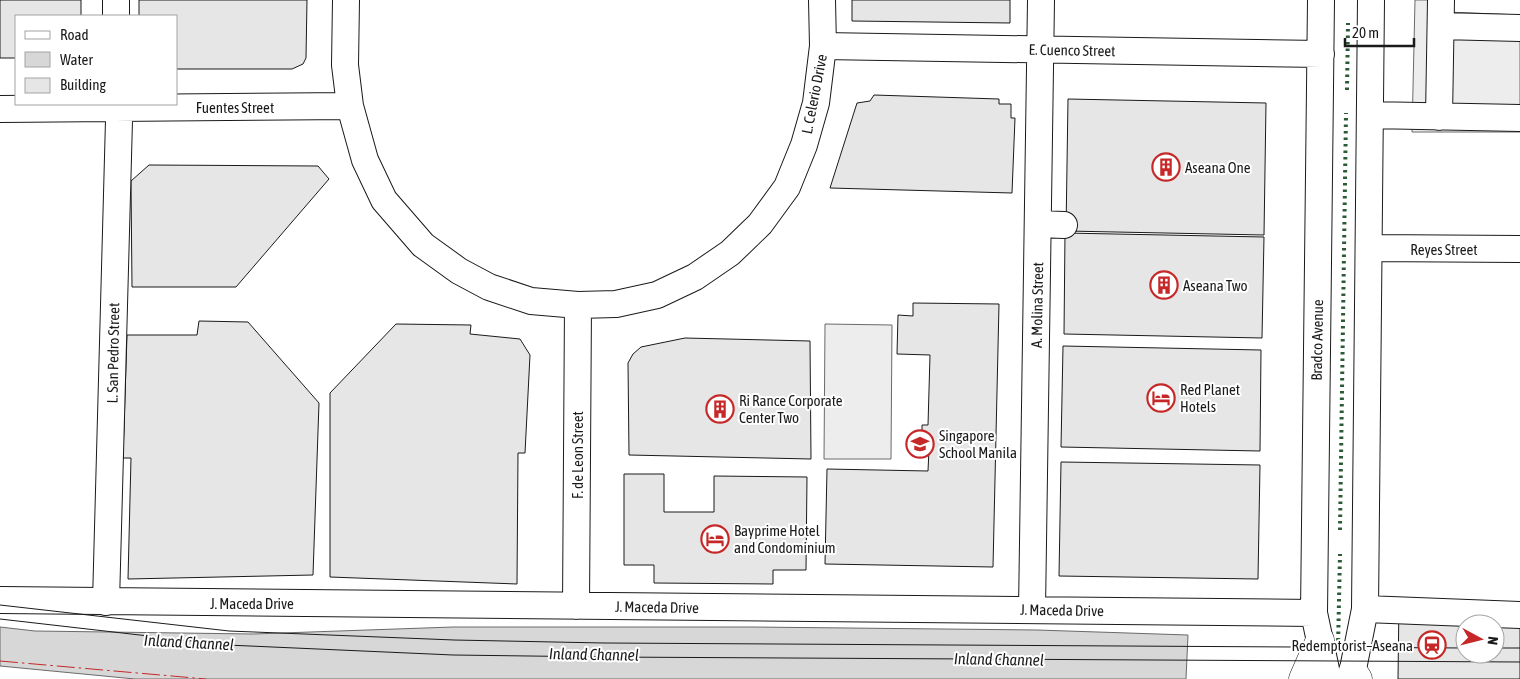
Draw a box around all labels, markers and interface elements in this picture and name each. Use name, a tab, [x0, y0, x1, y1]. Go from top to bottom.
legend	[15, 15, 178, 105]
scale bar	[1345, 15, 1414, 47]
text: 20 m	[1352, 24, 1379, 41]
text: Road	[60, 26, 89, 43]
street label: E. Cuenco Street	[1028, 41, 1116, 59]
text: Water	[60, 51, 93, 68]
street label: L. Celerio Drive	[798, 53, 830, 135]
text: Building	[60, 76, 106, 93]
street label: Fuentes Street	[196, 99, 274, 116]
building icon: Aseana One	[1151, 152, 1181, 182]
place label: Aseana One	[1185, 159, 1251, 176]
street label: Reyes Street	[1410, 241, 1478, 258]
street label: A. Molina Street	[1028, 262, 1046, 348]
building icon: Aseana Two	[1149, 270, 1179, 300]
place label: Aseana Two	[1183, 277, 1248, 294]
street label: Bradco Avenue	[1308, 299, 1326, 381]
street label: L. San Pedro Street	[104, 303, 122, 403]
place label: Red Planet Hotels	[1180, 381, 1240, 415]
hotel icon: Red Planet Hotels	[1146, 383, 1176, 413]
place label: Ri Rance Corporate Center Two	[739, 392, 843, 426]
building icon: Ri Rance Corporate Center Two	[705, 394, 735, 424]
street label: F. de Leon Street	[569, 411, 586, 499]
place label: Singapore School Manila	[939, 427, 1017, 461]
school or university icon: Singapore School Manila	[905, 429, 935, 459]
place label: Bayprime Hotel and Condominium	[734, 522, 836, 556]
hotel icon: Bayprime Hotel and Condominium	[700, 524, 730, 554]
street label: J. Maceda Drive	[210, 595, 294, 612]
street label: J. Maceda Drive	[615, 598, 699, 616]
street label: J. Maceda Drive	[1020, 601, 1104, 619]
north arrow	[1455, 614, 1505, 664]
station icon: Redemptorist–Aseana	[1417, 630, 1447, 660]
water label: Inland Channel	[143, 631, 235, 653]
text: N	[1484, 636, 1501, 646]
place label: Redemptorist–Aseana	[1292, 637, 1413, 654]
water label: Inland Channel	[549, 644, 639, 664]
water label: Inland Channel	[954, 649, 1044, 669]

